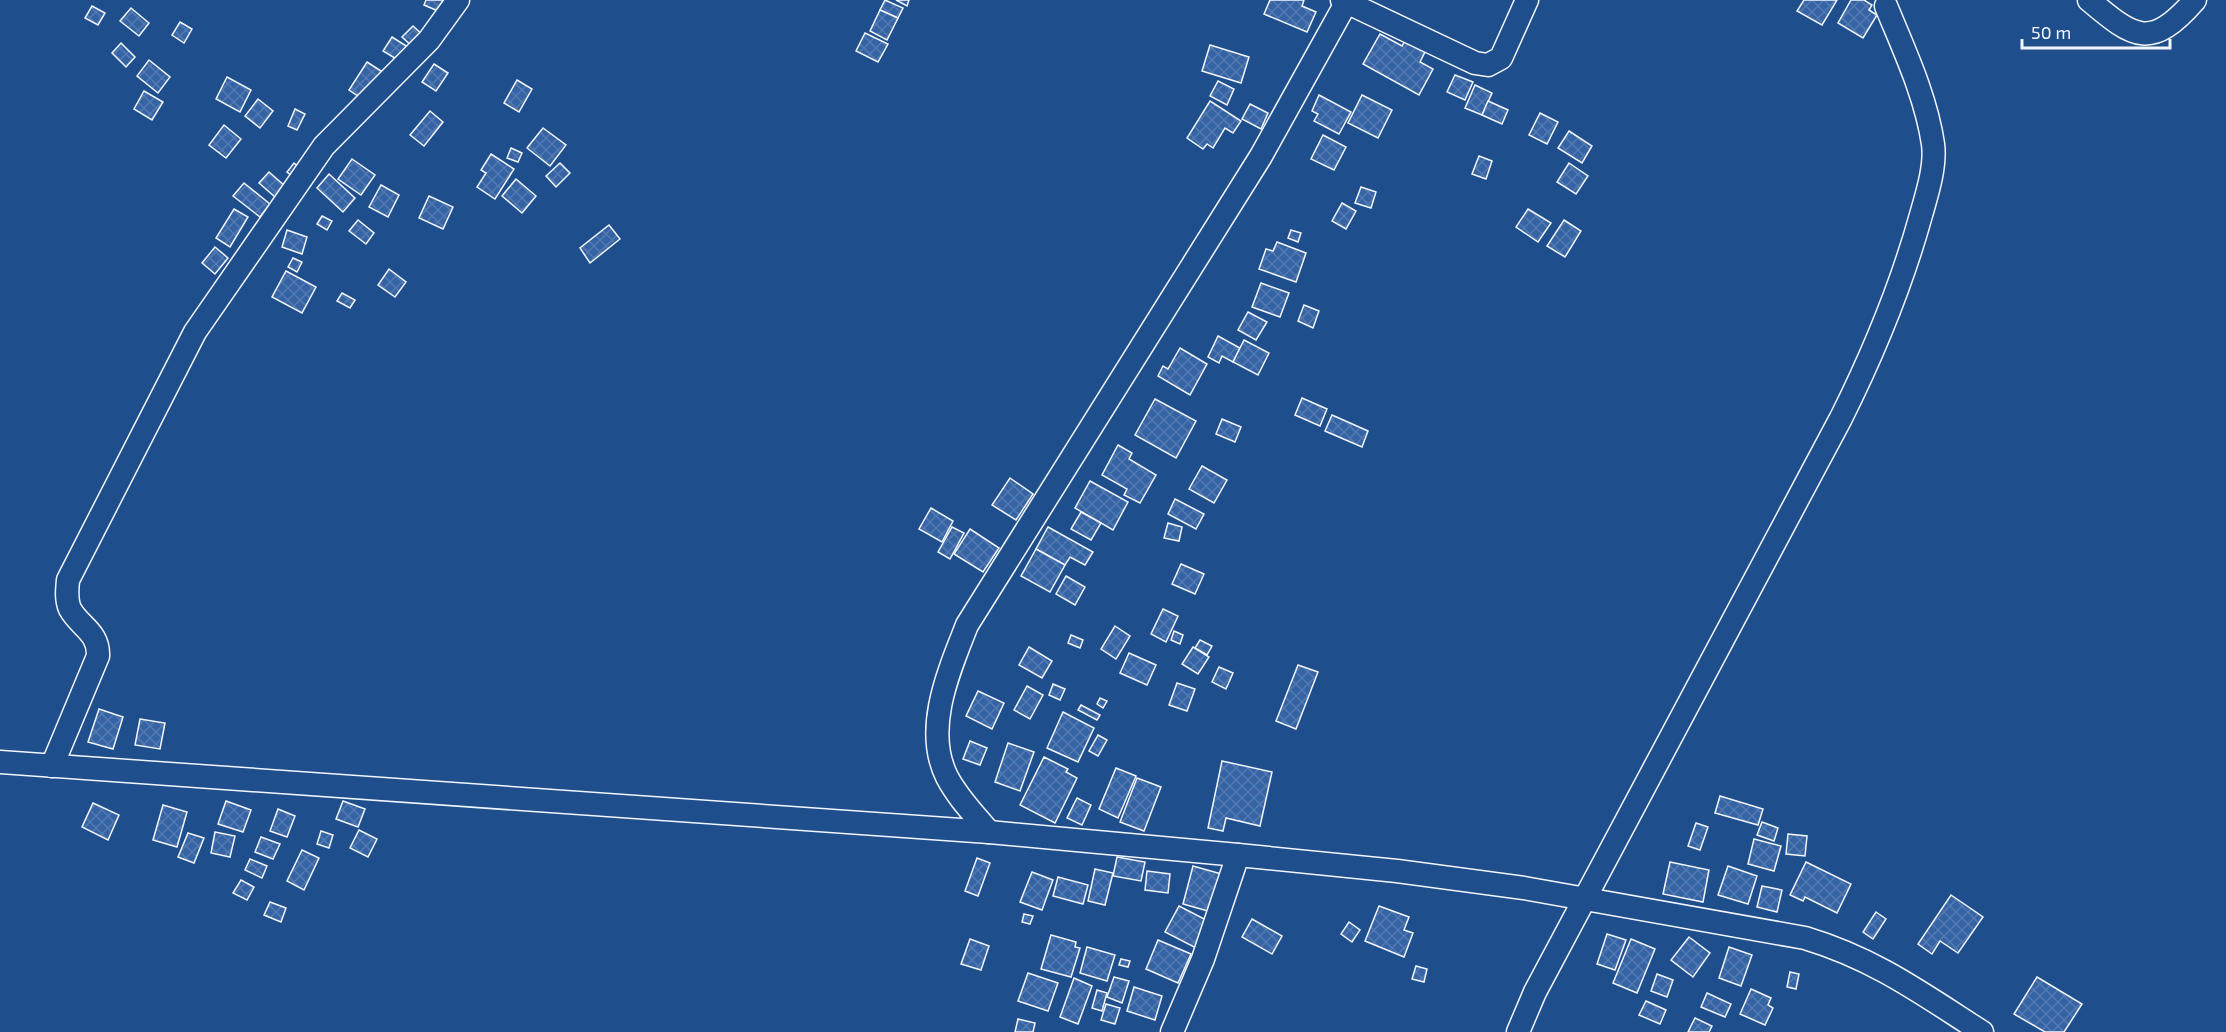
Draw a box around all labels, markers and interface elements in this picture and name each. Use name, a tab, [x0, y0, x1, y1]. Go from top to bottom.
scale bar	[2022, 12, 2170, 50]
text: 50 m	[2031, 21, 2071, 43]

